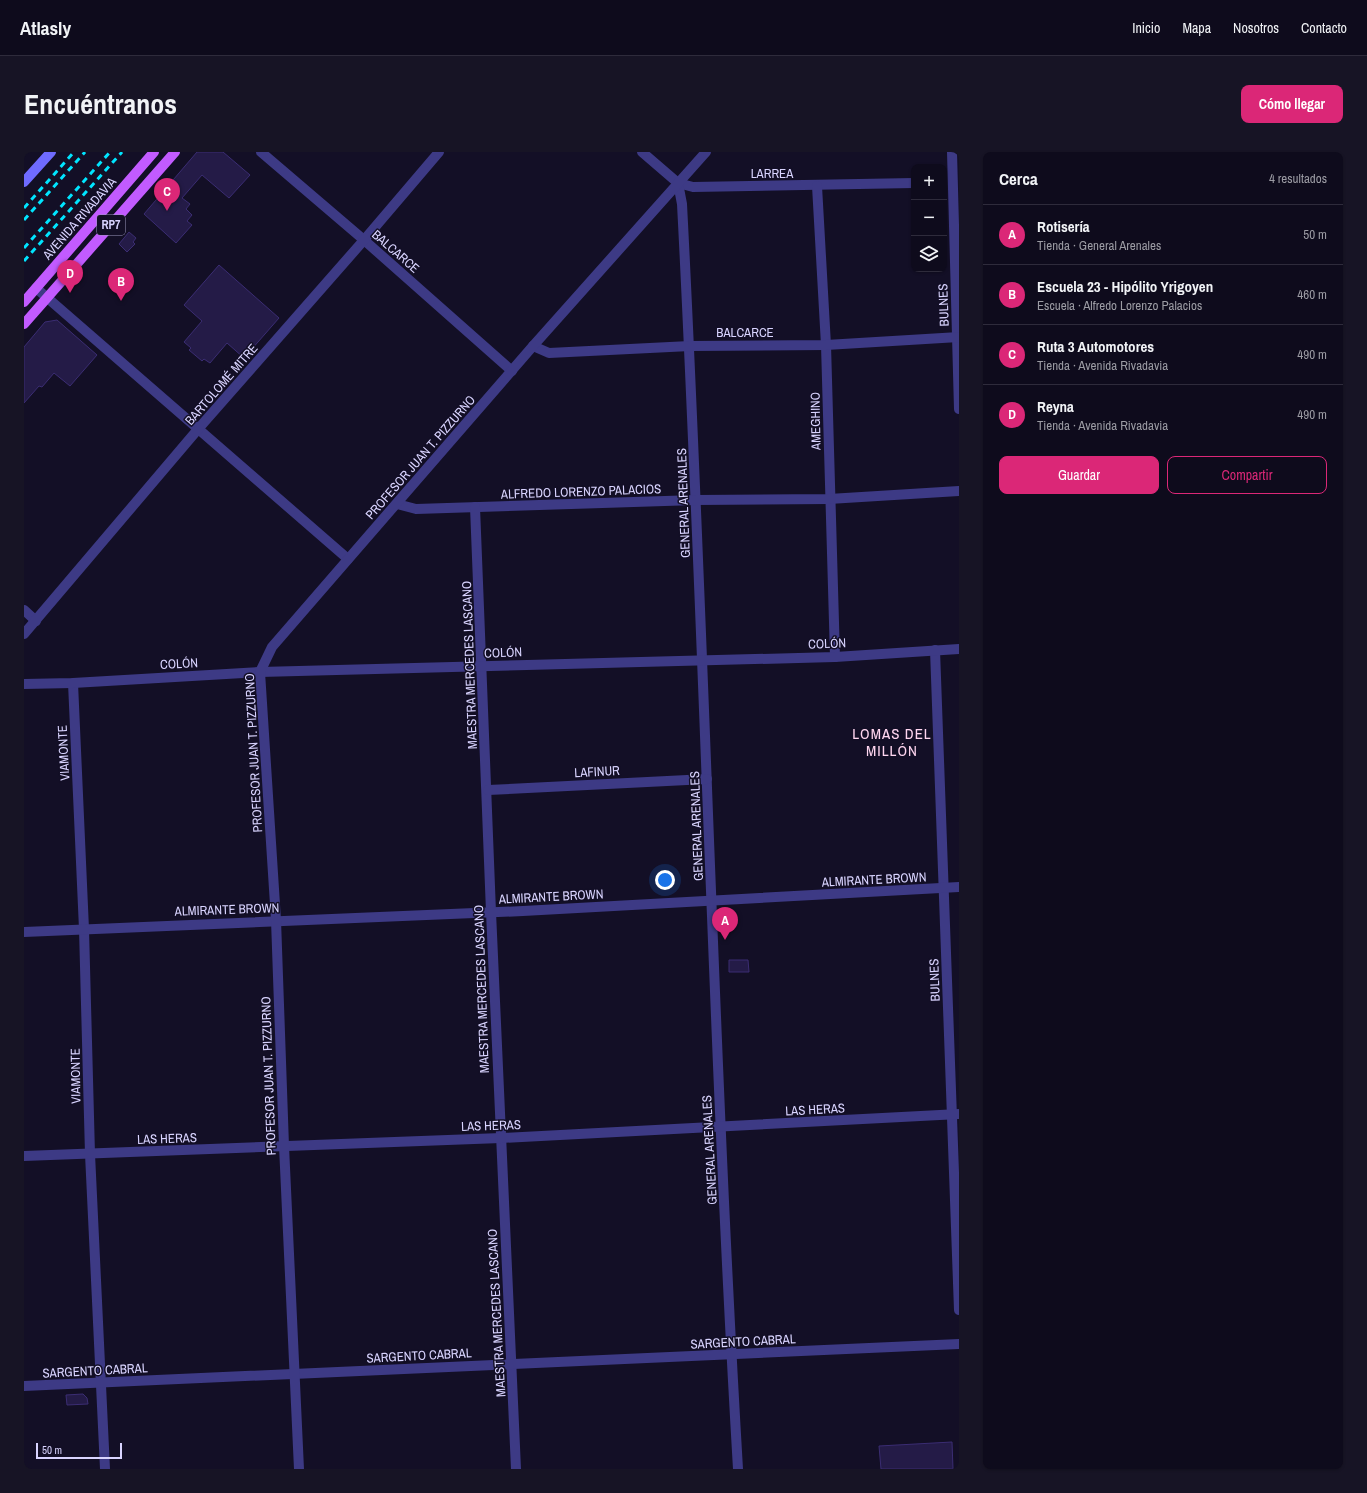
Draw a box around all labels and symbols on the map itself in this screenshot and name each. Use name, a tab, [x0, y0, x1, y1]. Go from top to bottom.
street label: LARREA	[751, 165, 794, 182]
street label: AVENIDA RIVADAVIA	[38, 173, 120, 264]
pin: C	[154, 178, 180, 211]
road number: RP7	[97, 215, 125, 235]
street label: BALCARCE	[368, 226, 423, 277]
pin: D	[57, 260, 83, 293]
pin: B	[108, 268, 134, 301]
street label: BULNES	[934, 283, 953, 327]
street label: BALCARCE	[716, 324, 774, 341]
street label: BARTOLOMÉ MITRE	[181, 340, 261, 429]
street label: PROFESOR JUAN T. PIZZURNO	[362, 392, 479, 523]
street label: AMEGHINO	[806, 392, 825, 451]
street label: GENERAL ARENALES	[673, 448, 694, 558]
street label: ALFREDO LORENZO PALACIOS	[500, 480, 661, 503]
street label: MAESTRA MERCEDES LASCANO	[458, 581, 481, 749]
street label: COLÓN	[808, 634, 846, 653]
street label: COLÓN	[484, 643, 522, 662]
street label: COLÓN	[160, 654, 198, 673]
street label: PROFESOR JUAN T. PIZZURNO	[241, 673, 266, 833]
district label: LOMAS DEL MILLÓN	[852, 723, 932, 761]
street label: VIAMONTE	[54, 725, 73, 781]
street label: LAFINUR	[574, 762, 621, 781]
street label: GENERAL ARENALES	[686, 771, 707, 881]
street label: ALMIRANTE BROWN	[820, 868, 927, 891]
your location	[655, 870, 675, 890]
street label: ALMIRANTE BROWN	[497, 885, 604, 908]
street label: ALMIRANTE BROWN	[173, 899, 280, 920]
street label: MAESTRA MERCEDES LASCANO	[470, 905, 493, 1073]
pin: A	[712, 907, 738, 940]
street label: BULNES	[925, 958, 944, 1002]
street label: PROFESOR JUAN T. PIZZURNO	[257, 996, 280, 1156]
street label: VIAMONTE	[67, 1048, 84, 1104]
street label: GENERAL ARENALES	[698, 1095, 721, 1205]
street label: LAS HERAS	[785, 1099, 845, 1120]
street label: LAS HERAS	[461, 1116, 521, 1135]
street label: LAS HERAS	[137, 1129, 197, 1148]
street label: MAESTRA MERCEDES LASCANO	[484, 1229, 509, 1397]
street label: SARGENTO CABRAL	[690, 1330, 796, 1353]
street label: SARGENTO CABRAL	[366, 1344, 472, 1367]
street label: SARGENTO CABRAL	[42, 1359, 148, 1382]
scale bar	[36, 1441, 122, 1460]

